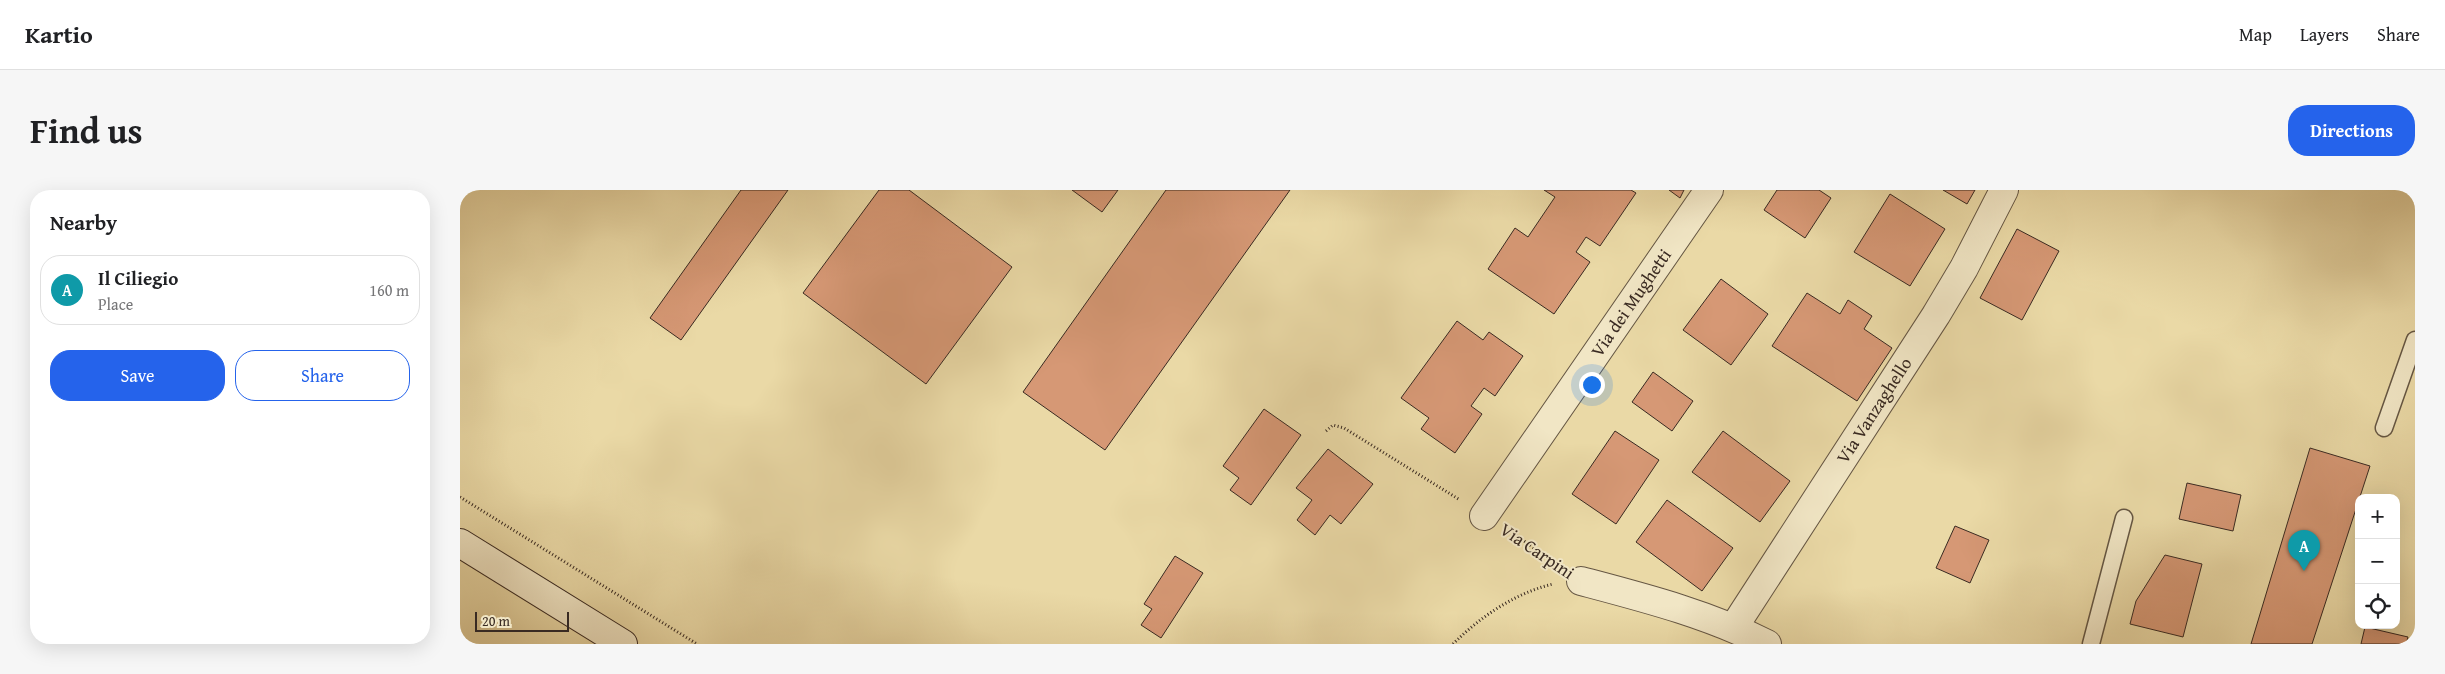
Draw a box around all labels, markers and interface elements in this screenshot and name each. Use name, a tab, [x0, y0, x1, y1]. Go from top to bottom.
text: Kartio	[25, 17, 93, 52]
text: Map	[2239, 21, 2272, 48]
text: Layers	[2300, 21, 2349, 48]
text: Share	[2377, 21, 2420, 48]
text: Find us	[30, 105, 143, 156]
button: Directions	[2288, 105, 2415, 156]
text: Nearby	[50, 207, 117, 238]
street label: Via dei Mughetti	[1584, 243, 1678, 362]
text: Il Ciliegio	[98, 264, 178, 292]
text: A	[62, 278, 72, 302]
text: 160 m	[369, 278, 409, 302]
text: Place	[98, 292, 133, 316]
button: Save	[50, 350, 225, 401]
button: Share	[235, 350, 410, 401]
street label: Via Vanzaghello	[1829, 352, 1918, 469]
your location	[1579, 372, 1605, 398]
map controls	[2355, 494, 2400, 629]
button: +	[2355, 494, 2400, 539]
street label: Via Carpini	[1495, 516, 1580, 586]
pin: A	[2288, 530, 2320, 571]
button: −	[2355, 539, 2400, 584]
button: locate	[2355, 584, 2400, 629]
scale bar	[475, 609, 569, 632]
text: 20 m	[482, 611, 510, 631]

